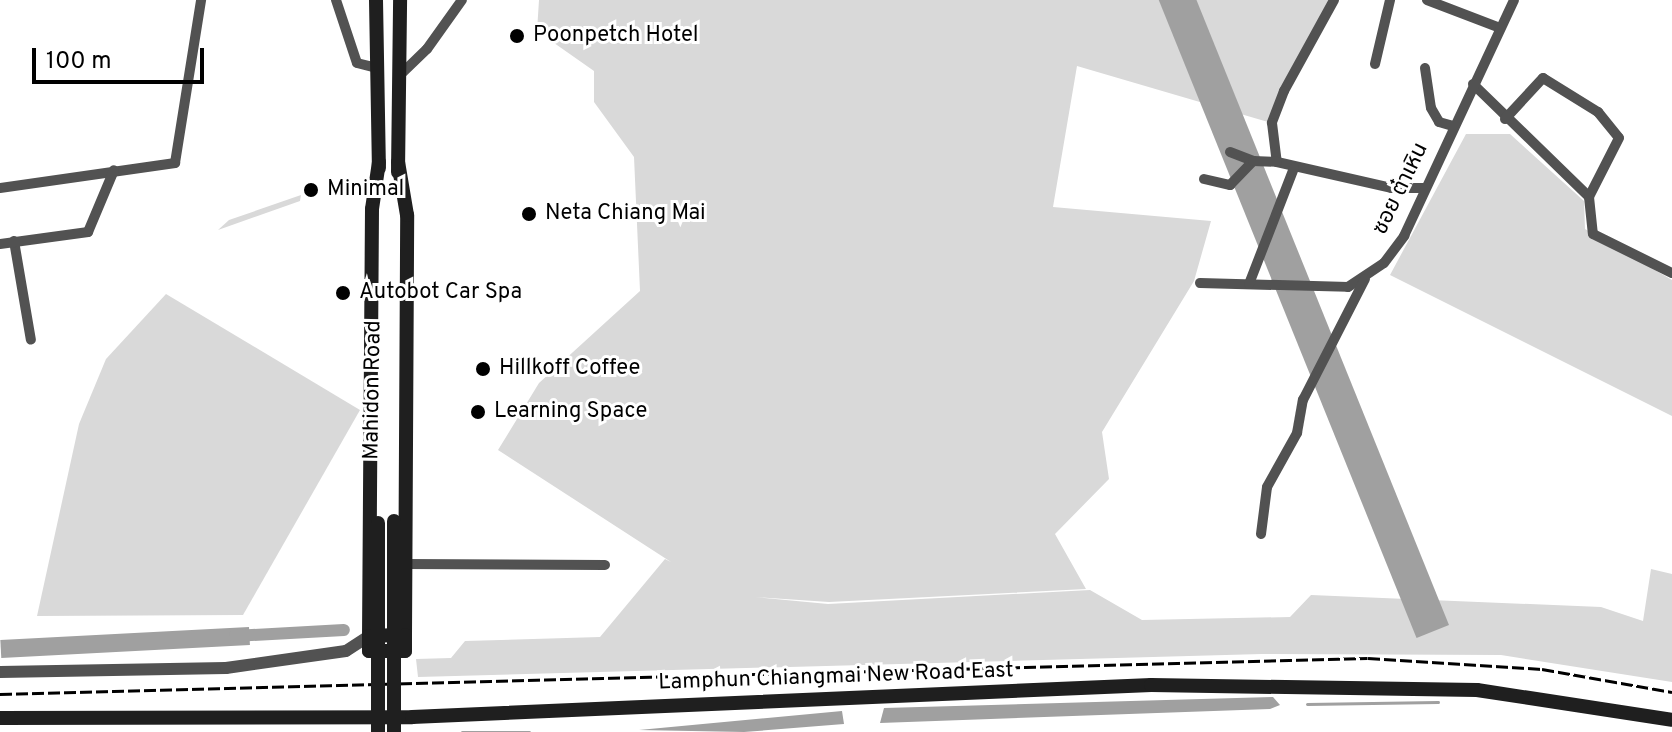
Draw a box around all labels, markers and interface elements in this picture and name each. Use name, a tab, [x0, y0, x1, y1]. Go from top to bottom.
place label: Poonpetch Hotel	[533, 23, 699, 49]
marker: Poonpetch Hotel	[508, 27, 526, 45]
scale bar	[36, 32, 208, 82]
text: 100 m	[46, 47, 112, 77]
street label: ซอย ต๋าเหิน	[1367, 139, 1435, 239]
place label: Minimal	[327, 177, 404, 203]
marker: Minimal	[302, 181, 320, 199]
place label: Neta Chiang Mai	[545, 201, 706, 227]
marker: Neta Chiang Mai	[520, 205, 538, 223]
place label: Autobot Car Spa	[359, 280, 522, 306]
marker: Autobot Car Spa	[334, 284, 352, 302]
street label: Mahidon Road	[359, 320, 387, 460]
place label: Hillkoff Coffee	[499, 356, 640, 382]
marker: Hillkoff Coffee	[474, 360, 492, 378]
place label: Learning Space	[494, 399, 647, 425]
marker: Learning Space	[469, 403, 487, 421]
street label: Lamphun Chiangmai New Road East	[658, 658, 1014, 696]

